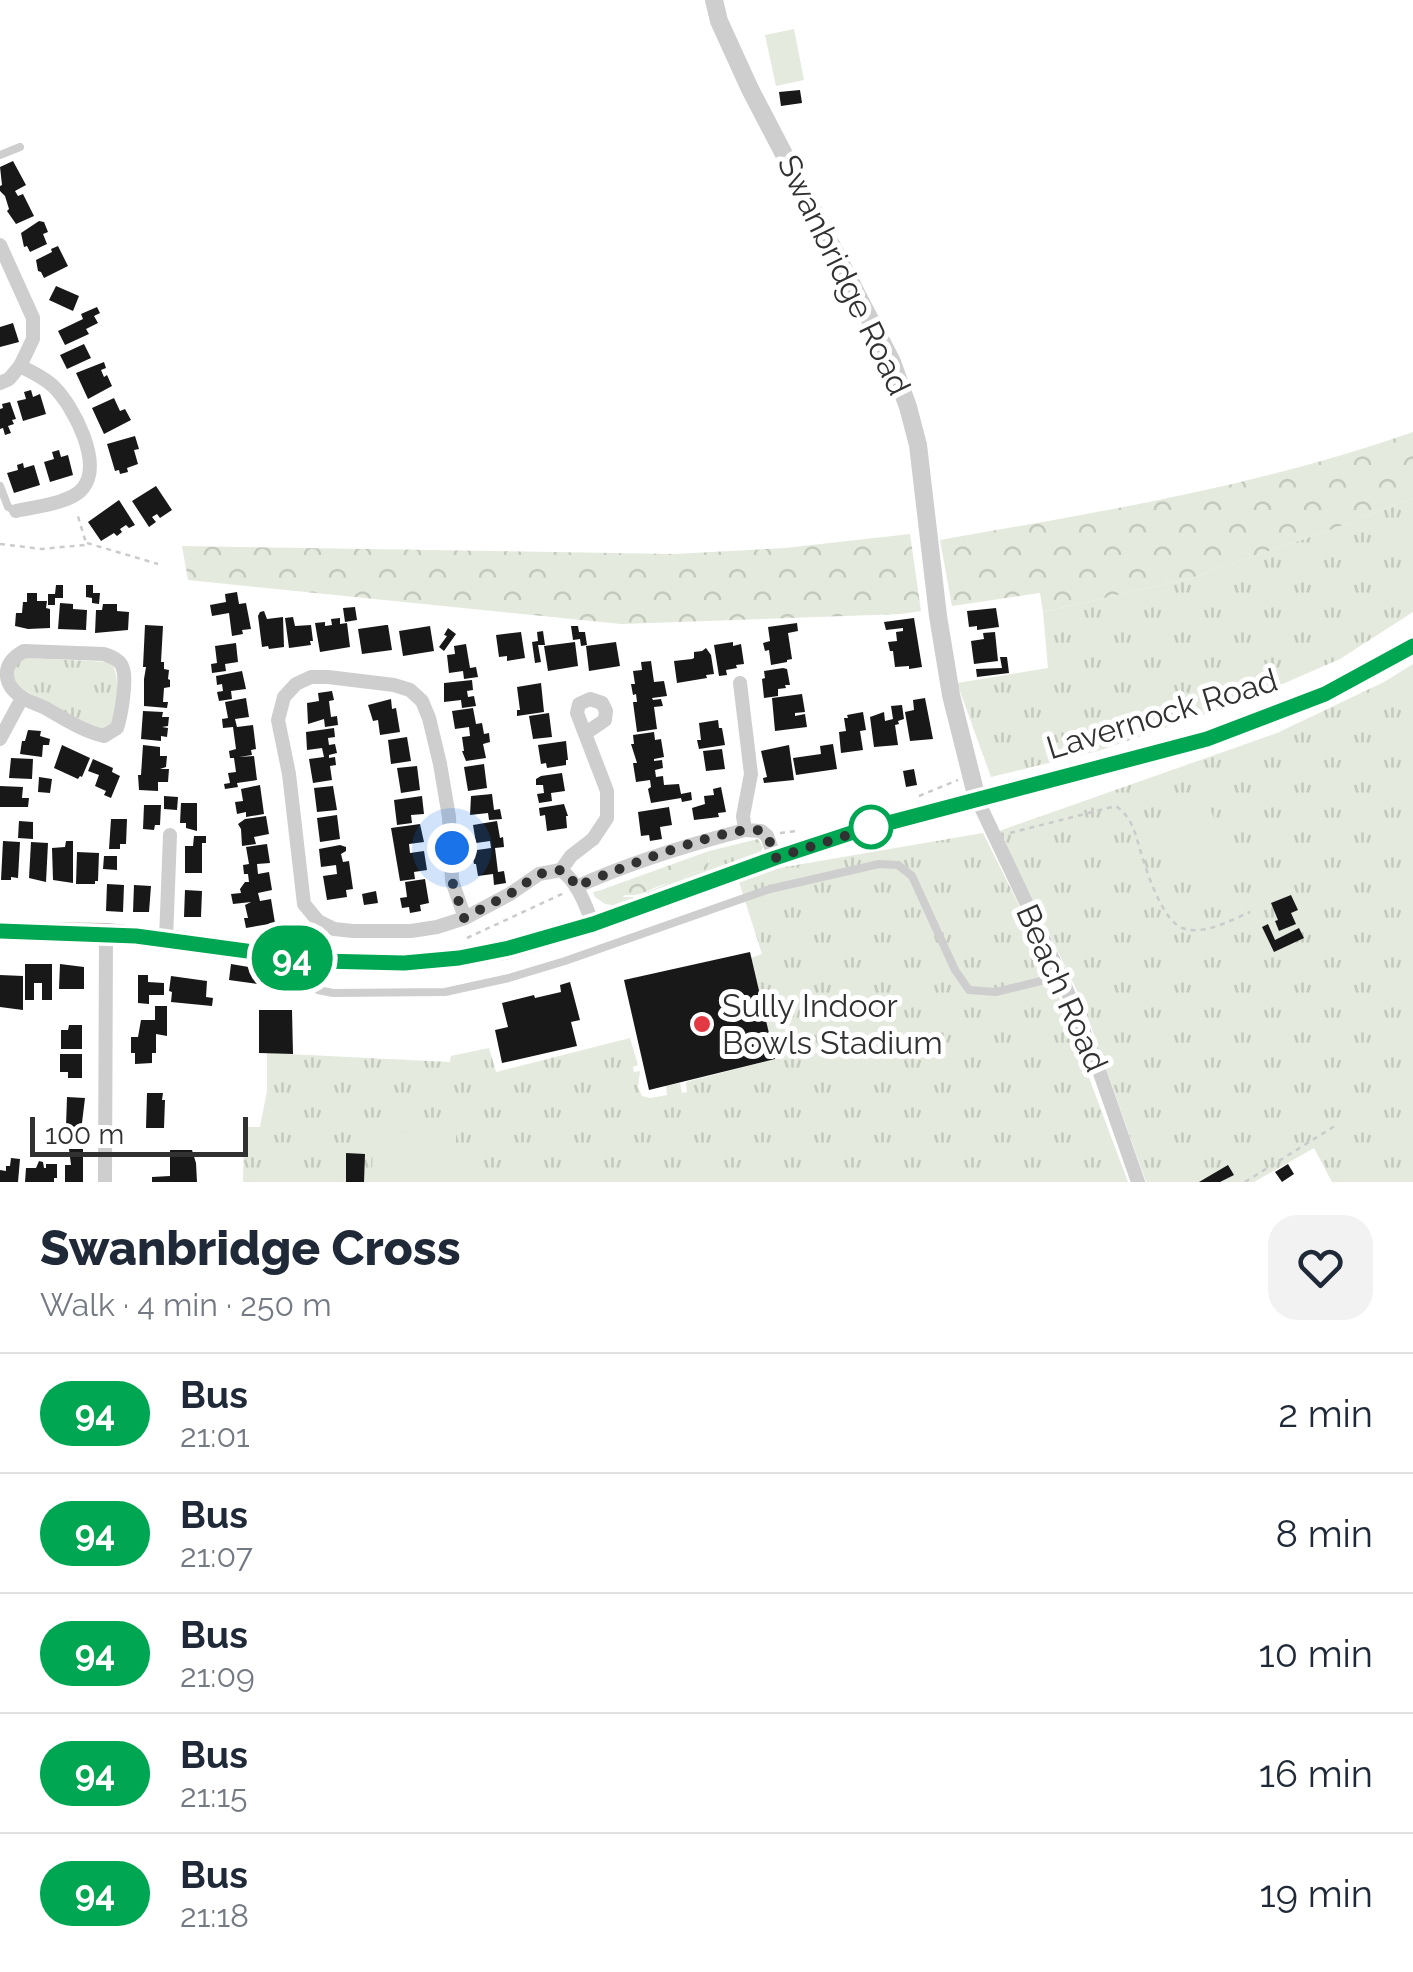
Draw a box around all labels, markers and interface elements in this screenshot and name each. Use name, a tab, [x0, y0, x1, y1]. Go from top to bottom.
street label: Swanbridge Road	[770, 149, 918, 401]
street label: Lavernock Road	[1042, 661, 1282, 766]
unlabelled marker	[850, 806, 892, 848]
your location	[427, 823, 477, 873]
street label: Beach Road	[1009, 899, 1116, 1077]
line badge: 94	[247, 926, 337, 990]
text: 94	[272, 938, 312, 979]
place label: Sully Indoor Bowls Stadium	[722, 987, 943, 1061]
marker: Sully Indoor Bowls Stadium	[691, 1013, 713, 1035]
scale bar	[30, 1112, 248, 1156]
text: 100 m	[45, 1118, 124, 1151]
button: heart	[1268, 1215, 1373, 1320]
text: Swanbridge Cross	[40, 1220, 461, 1276]
text: Walk · 4 min · 250 m	[40, 1286, 332, 1323]
text: Bus	[180, 1372, 248, 1417]
text: 2 min	[1278, 1391, 1373, 1436]
text: 94	[75, 1393, 115, 1434]
text: 21:01	[180, 1417, 250, 1454]
text: Bus	[180, 1492, 248, 1537]
text: 8 min	[1275, 1511, 1373, 1556]
text: 94	[75, 1513, 115, 1554]
text: 21:07	[180, 1537, 253, 1574]
text: Bus	[180, 1612, 248, 1657]
text: 10 min	[1258, 1631, 1373, 1676]
text: 94	[75, 1633, 115, 1674]
text: 21:09	[180, 1657, 255, 1694]
text: Bus	[180, 1732, 248, 1777]
text: 16 min	[1259, 1751, 1373, 1796]
text: 94	[75, 1753, 115, 1794]
text: 21:15	[180, 1777, 248, 1814]
text: Bus	[180, 1852, 248, 1897]
text: 19 min	[1259, 1871, 1373, 1916]
text: 94	[75, 1873, 115, 1914]
text: 21:18	[180, 1897, 249, 1934]

